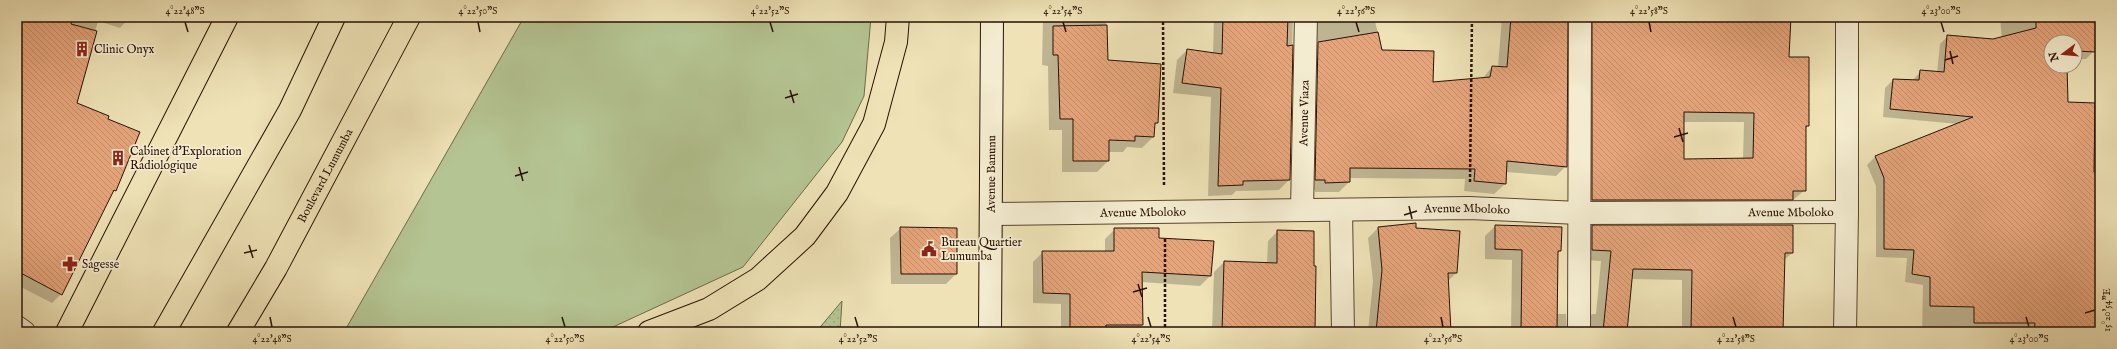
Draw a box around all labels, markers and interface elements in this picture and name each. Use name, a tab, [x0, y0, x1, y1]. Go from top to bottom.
text: 4°22'48"S	[165, 5, 205, 18]
text: 4°22'50"S	[459, 5, 497, 18]
text: 4°22'52"S	[751, 5, 789, 18]
text: 4°22'54"S	[1044, 5, 1082, 18]
text: 4°22'56"S	[1337, 5, 1375, 18]
text: 4°22'58"S	[1630, 5, 1668, 18]
text: 4°23'00"S	[1921, 5, 1961, 18]
north arrow	[2043, 34, 2083, 74]
building icon: Clinic Onyx	[73, 40, 91, 58]
place label: Clinic Onyx	[94, 42, 155, 57]
text: N	[2046, 50, 2063, 64]
street label: Avenue Viaza	[1296, 79, 1312, 147]
street label: Boulevard Lumumba	[294, 125, 356, 225]
street label: Avenue Banunu	[983, 135, 999, 214]
place label: Cabinet d'Exploration Radiologique	[130, 144, 242, 174]
building icon: Cabinet d'Exploration Radiologique	[109, 149, 127, 167]
street label: Avenue Mboloko	[1423, 200, 1511, 217]
street label: Avenue Mboloko	[1099, 204, 1187, 220]
street label: Avenue Mboloko	[1747, 205, 1834, 220]
place label: Bureau Quartier Lumumba	[941, 235, 1023, 264]
public building icon: Bureau Quartier Lumumba	[920, 240, 938, 258]
pharmacy icon: Sagesse	[61, 255, 79, 273]
place label: Sagesse	[82, 257, 120, 272]
text: 15°20'54"E	[2101, 288, 2114, 332]
text: 4°22'48"S	[252, 333, 292, 346]
text: 4°22'50"S	[546, 333, 584, 346]
text: 4°22'52"S	[839, 333, 877, 346]
text: 4°22'54"S	[1132, 333, 1170, 346]
text: 4°22'56"S	[1424, 333, 1462, 346]
text: 4°22'58"S	[1717, 333, 1755, 346]
text: 4°23'00"S	[2009, 333, 2049, 346]

